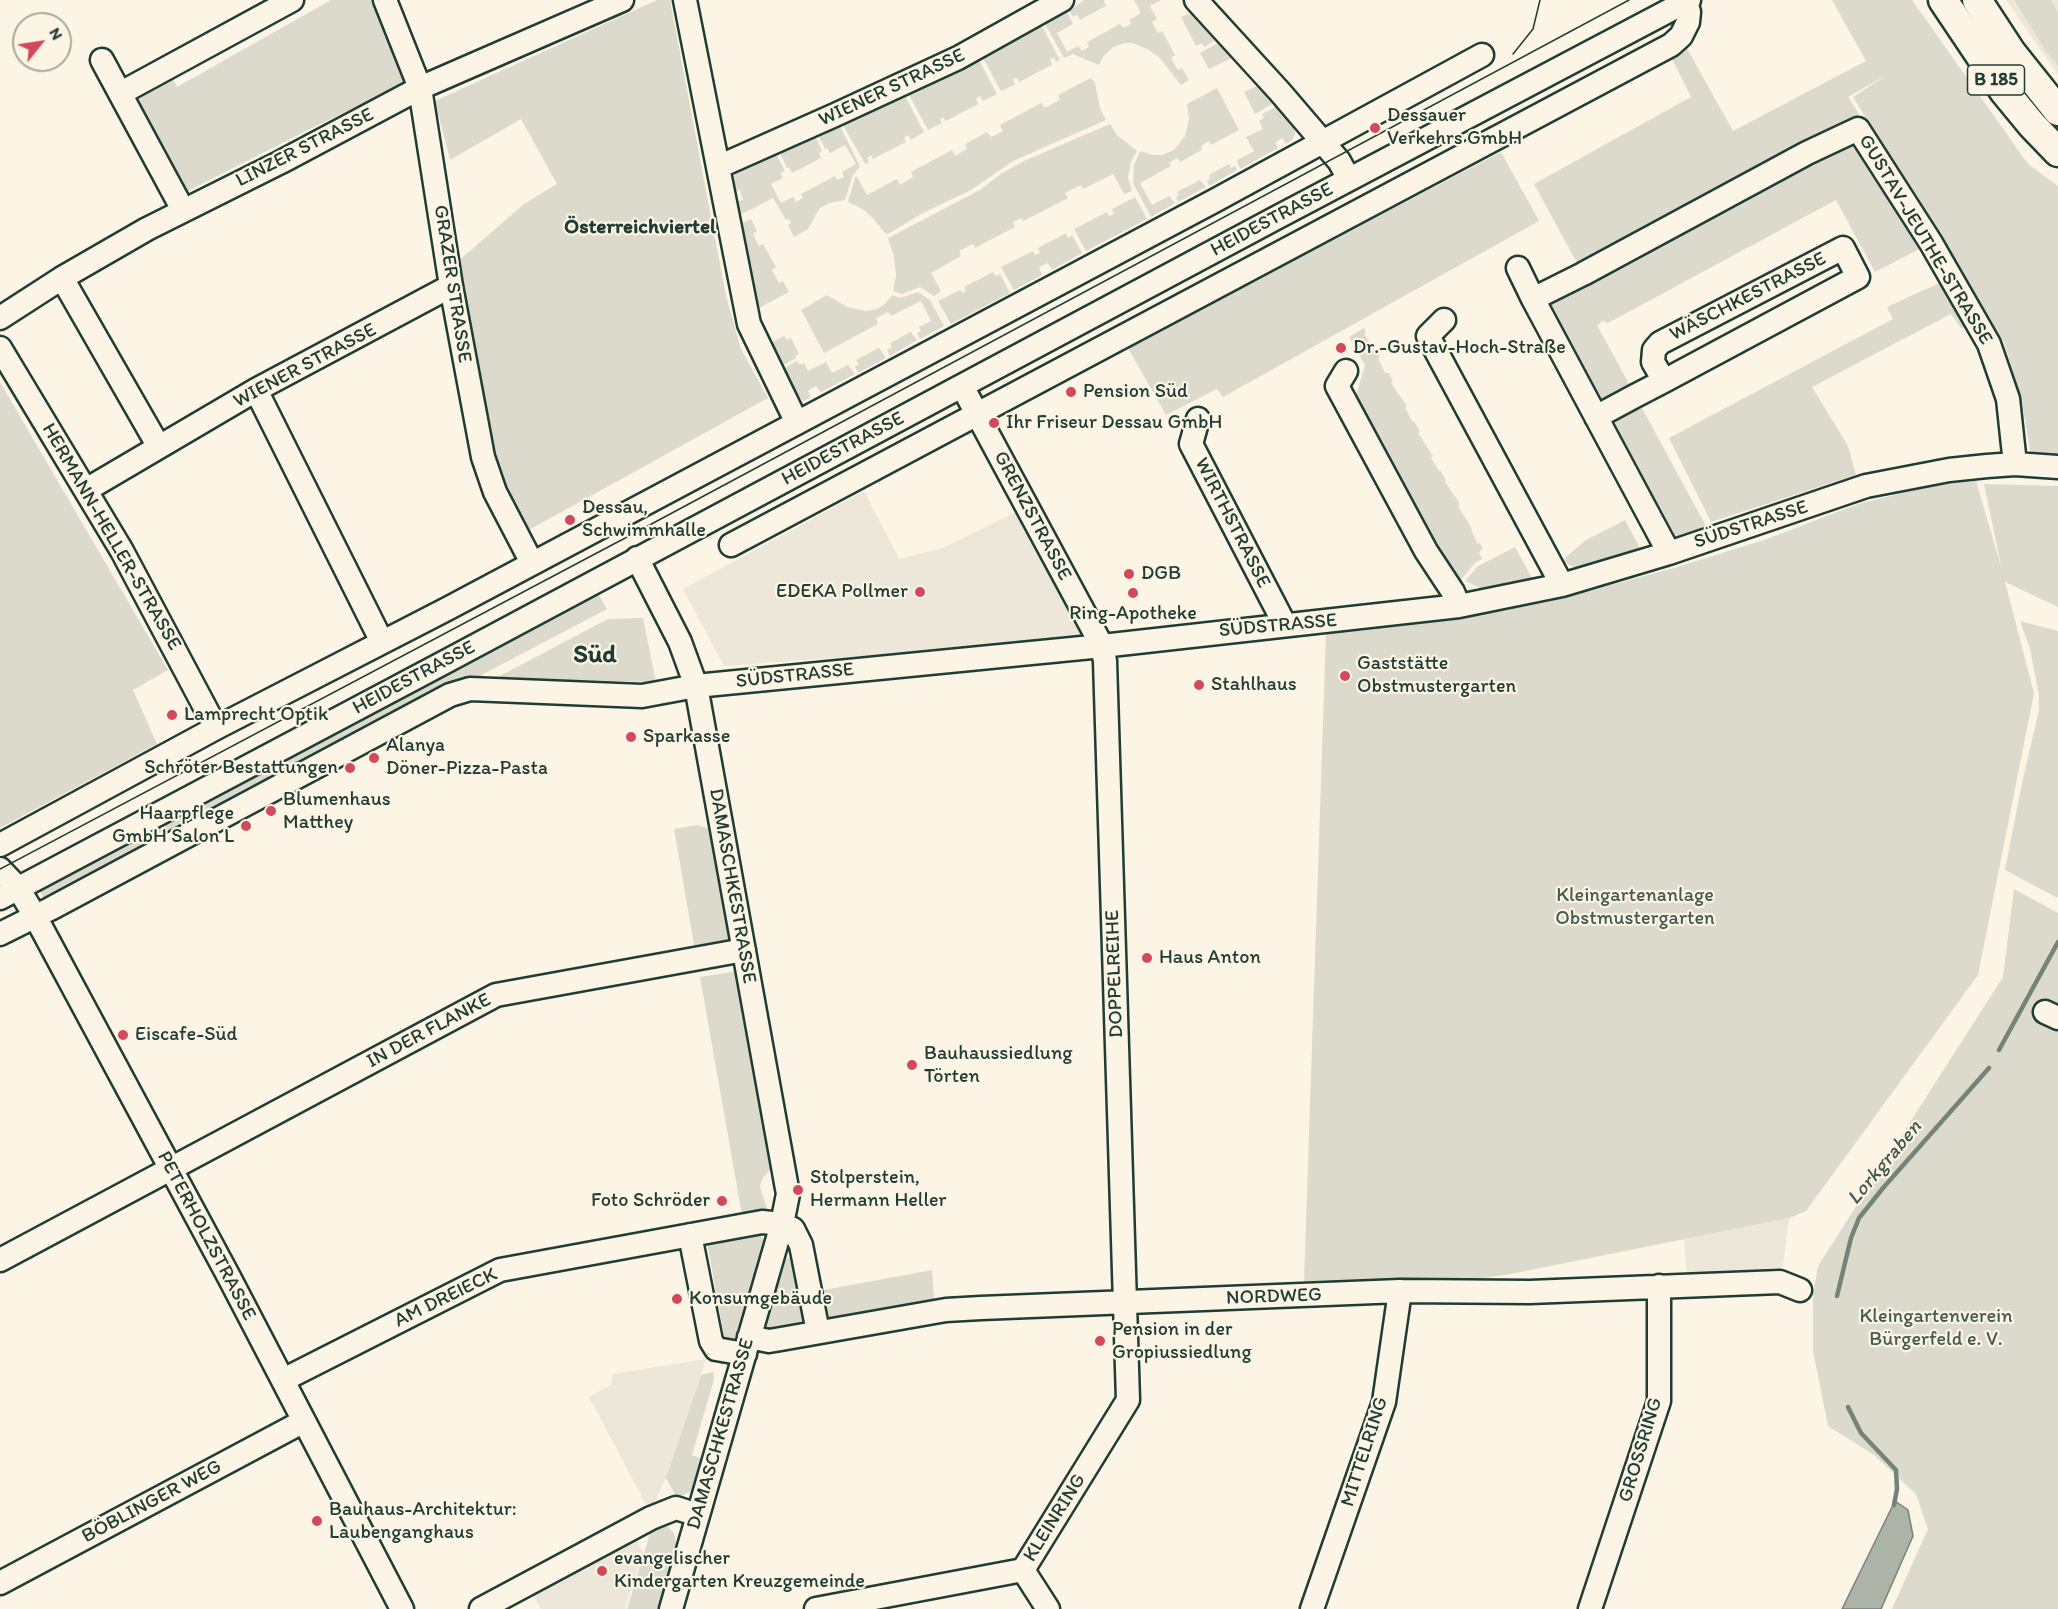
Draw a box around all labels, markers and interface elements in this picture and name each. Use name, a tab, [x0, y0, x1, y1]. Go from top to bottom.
north arrow	[12, 12, 72, 72]
text: N	[45, 24, 67, 43]
street label: WIENER STRASSE	[815, 44, 969, 132]
road number: B 185	[1968, 65, 2024, 95]
street label: LINZER STRASSE	[232, 103, 378, 193]
place label: Dessauer Verkehrs GmbH	[1387, 104, 1522, 151]
marker: Dessauer Verkehrs GmbH	[1368, 121, 1382, 135]
street label: GUSTAV-JEUTHE-STRASSE	[1853, 131, 1997, 349]
street label: HEIDESTRASSE	[1207, 178, 1337, 262]
street label: GRAZER STRASSE	[428, 203, 476, 365]
district label: Österreichviertel	[564, 215, 716, 241]
street label: WÄSCHKESTRASSE	[1666, 247, 1830, 347]
street label: WIENER STRASSE	[229, 318, 381, 414]
place label: Dr.-Gustav-Hoch-Straße	[1353, 336, 1566, 360]
marker: Dr.-Gustav-Hoch-Straße	[1334, 341, 1348, 355]
place label: Pension Süd	[1083, 380, 1188, 404]
marker: Pension Süd	[1064, 385, 1078, 399]
street label: HEIDESTRASSE	[778, 407, 908, 491]
place label: Ihr Friseur Dessau GmbH	[1006, 411, 1222, 435]
marker: Ihr Friseur Dessau GmbH	[987, 416, 1001, 430]
street label: HERMANN-HELLER-STRASSE	[36, 419, 186, 655]
street label: GRENZSTRASSE	[988, 447, 1076, 585]
street label: WIRTHSTRASSE	[1189, 454, 1275, 592]
street label: SÜDSTRASSE	[1691, 495, 1811, 555]
place label: Dessau, Schwimmhalle	[582, 496, 706, 543]
marker: Dessau, Schwimmhalle	[563, 513, 577, 527]
place label: DGB	[1141, 562, 1181, 586]
marker: DGB	[1122, 567, 1136, 581]
place label: EDEKA Pollmer	[776, 580, 908, 604]
marker: EDEKA Pollmer	[913, 585, 927, 599]
marker: Ring-Apotheke	[1126, 586, 1140, 600]
place label: Ring-Apotheke	[1069, 602, 1197, 626]
street label: SÜDSTRASSE	[1218, 609, 1338, 643]
street label: HEIDESTRASSE	[349, 636, 479, 720]
district label: Süd	[573, 639, 617, 671]
place label: Gaststätte Obstmustergarten	[1357, 652, 1516, 699]
street label: SÜDSTRASSE	[735, 658, 855, 694]
marker: Gaststätte Obstmustergarten	[1338, 669, 1352, 683]
place label: Stahlhaus	[1211, 673, 1297, 697]
marker: Stahlhaus	[1192, 678, 1206, 692]
place label: Lamprecht Optik	[184, 703, 328, 727]
marker: Lamprecht Optik	[165, 708, 179, 722]
place label: Sparkasse	[643, 725, 730, 749]
marker: Sparkasse	[624, 730, 638, 744]
place label: Alanya Döner-Pizza-Pasta	[386, 734, 548, 781]
marker: Alanya Döner-Pizza-Pasta	[367, 751, 381, 765]
place label: Schröter Bestattungen	[144, 756, 338, 780]
marker: Schröter Bestattungen	[343, 761, 357, 775]
street label: DAMASCHKESTRASSE	[703, 786, 761, 986]
place label: Blumenhaus Matthey	[283, 788, 391, 835]
place label: Haarpflege GmbH Salon L	[112, 802, 234, 849]
marker: Blumenhaus Matthey	[264, 804, 278, 818]
marker: Haarpflege GmbH Salon L	[239, 819, 253, 833]
park label: Kleingartenanlage Obstmustergarten	[1555, 884, 1715, 931]
street label: DOPPELREIHE	[1101, 910, 1129, 1038]
place label: Haus Anton	[1159, 946, 1261, 970]
marker: Haus Anton	[1140, 951, 1154, 965]
street label: IN DER FLANKE	[363, 988, 495, 1074]
place label: Eiscafe-Süd	[135, 1023, 238, 1047]
marker: Eiscafe-Süd	[116, 1028, 130, 1042]
place label: Bauhaussiedlung Törten	[924, 1042, 1072, 1089]
marker: Bauhaussiedlung Törten	[905, 1058, 919, 1072]
water label: Lorkgraben	[1842, 1116, 1928, 1210]
street label: PETERHOLZSTRASSE	[151, 1147, 261, 1325]
place label: Stolperstein, Hermann Heller	[810, 1166, 947, 1213]
marker: Stolperstein, Hermann Heller	[791, 1183, 805, 1197]
place label: Foto Schröder	[591, 1189, 710, 1213]
marker: Foto Schröder	[715, 1194, 729, 1208]
street label: AM DREIECK	[391, 1263, 501, 1333]
street label: NORDWEG	[1226, 1283, 1322, 1311]
place label: Konsumgebäude	[689, 1287, 832, 1311]
marker: Konsumgebäude	[670, 1292, 684, 1306]
park label: Kleingartenverein Bürgerfeld e. V.	[1859, 1305, 2013, 1352]
place label: Pension in der Gropiussiedlung	[1112, 1318, 1252, 1365]
marker: Pension in der Gropiussiedlung	[1093, 1334, 1107, 1348]
street label: DAMASCHKESTRASSE	[682, 1336, 760, 1532]
street label: MITTELRING	[1336, 1394, 1394, 1510]
street label: GROSSRING	[1614, 1395, 1668, 1505]
street label: BÖBLINGER WEG	[78, 1455, 226, 1549]
street label: KLEINRING	[1018, 1469, 1092, 1567]
place label: Bauhaus-Architektur: Laubenganghaus	[329, 1498, 517, 1545]
marker: Bauhaus-Architektur: Laubenganghaus	[310, 1514, 324, 1528]
place label: evangelischer Kindergarten Kreuzgemeinde	[614, 1547, 865, 1594]
marker: evangelischer Kindergarten Kreuzgemeinde	[595, 1564, 609, 1578]

